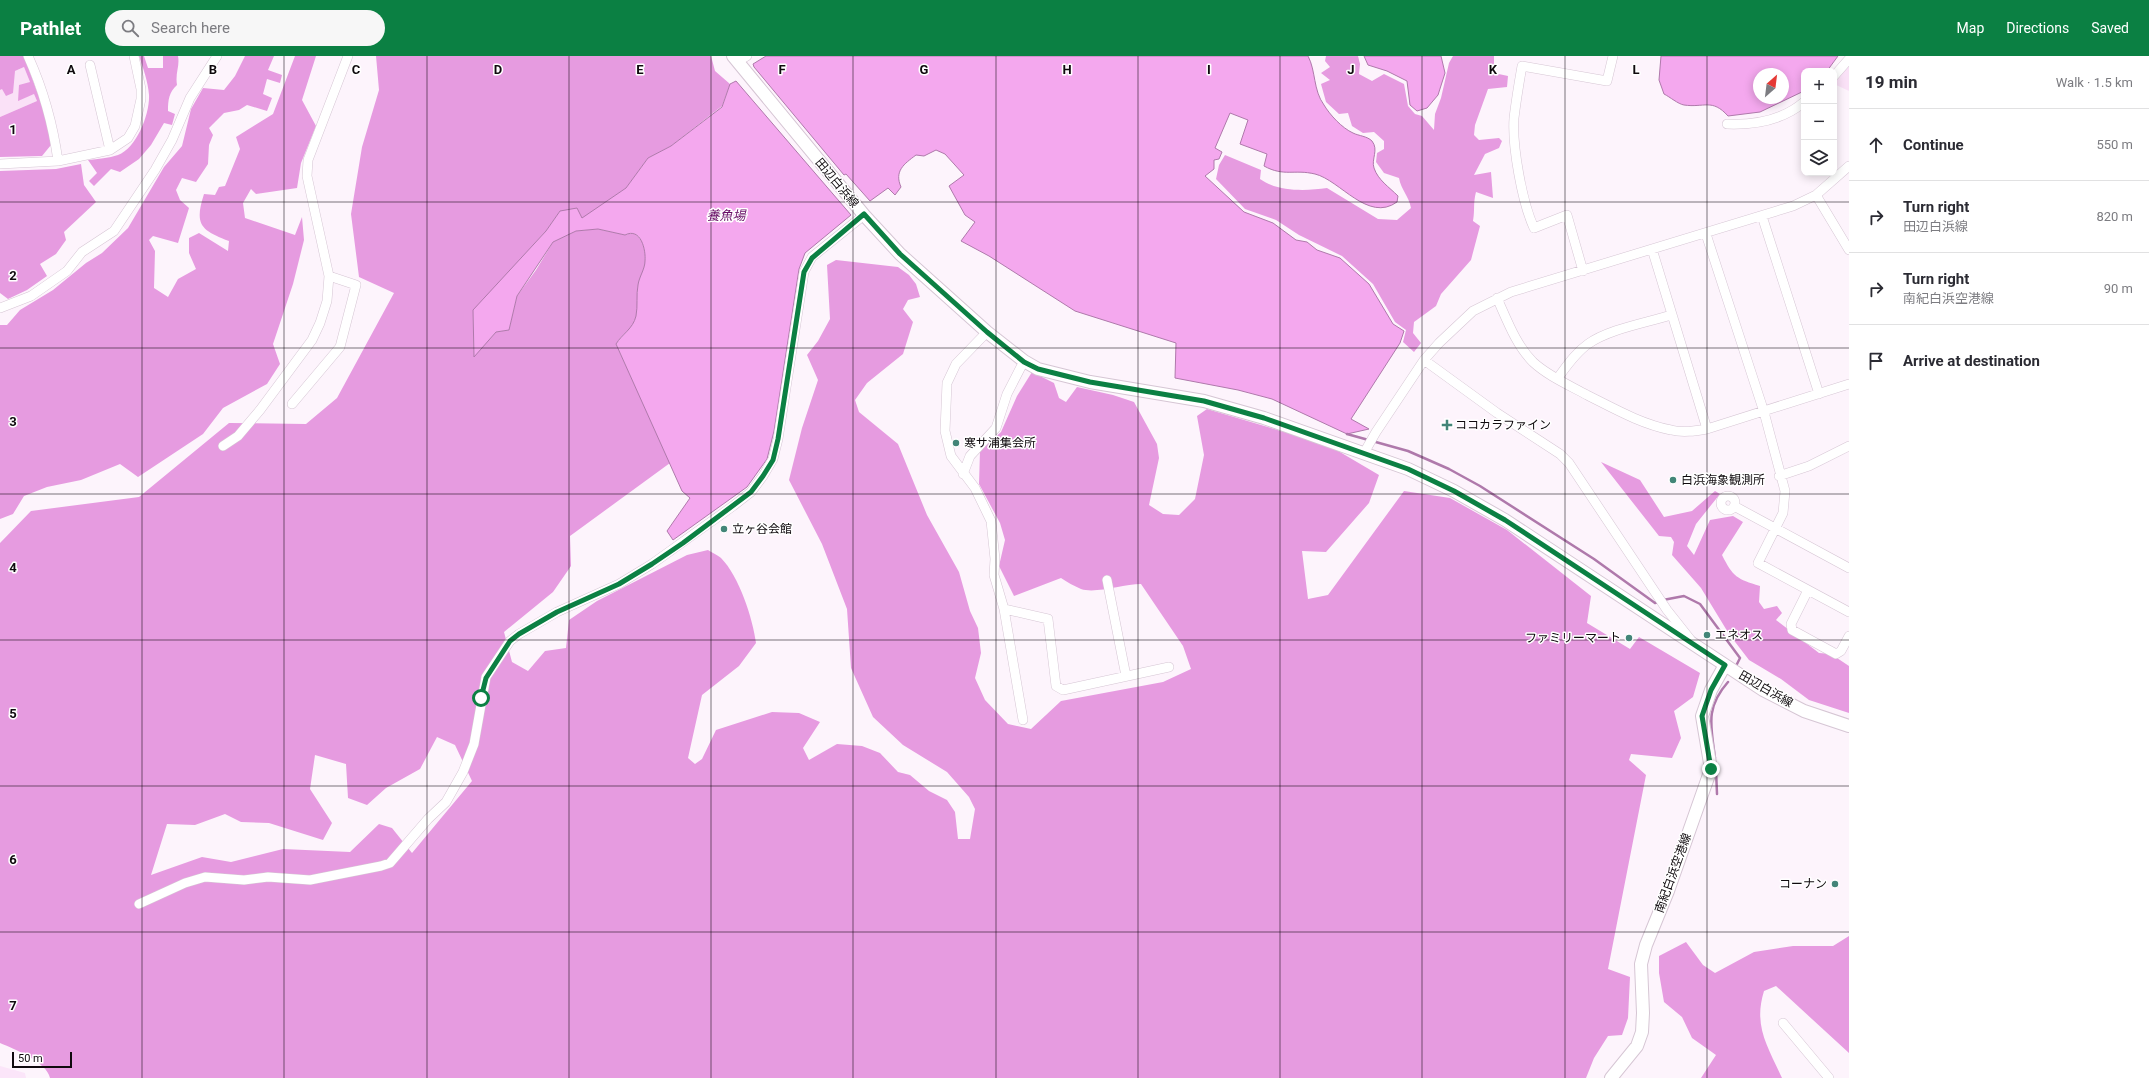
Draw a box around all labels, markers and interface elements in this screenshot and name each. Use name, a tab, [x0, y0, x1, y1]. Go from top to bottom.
search box	[105, 10, 385, 46]
text: Pathlet	[20, 17, 81, 40]
icon: search	[119, 17, 141, 39]
text: Search here	[151, 19, 230, 37]
text: Map	[1957, 20, 1984, 36]
text: Directions	[2006, 20, 2069, 36]
text: Saved	[2091, 20, 2129, 36]
text: A	[67, 62, 76, 77]
text: B	[209, 62, 217, 77]
text: C	[352, 62, 361, 77]
text: D	[494, 62, 502, 77]
text: E	[636, 62, 644, 77]
text: F	[778, 62, 786, 77]
text: G	[920, 62, 929, 77]
text: H	[1062, 62, 1072, 77]
text: I	[1207, 62, 1211, 77]
text: J	[1347, 62, 1355, 77]
text: K	[1489, 62, 1498, 77]
text: L	[1632, 62, 1640, 77]
north arrow	[1753, 68, 1789, 104]
map controls	[1801, 68, 1837, 176]
button: +	[1801, 68, 1837, 104]
text: 19 min	[1865, 72, 1918, 92]
text: Walk · 1.5 km	[2056, 75, 2133, 90]
button: −	[1801, 104, 1837, 140]
text: 1	[9, 122, 17, 137]
icon: ahead	[1865, 134, 1887, 156]
text: Continue	[1903, 136, 1964, 154]
text: 550 m	[2096, 137, 2133, 152]
button: layers	[1801, 140, 1837, 176]
street label: 田辺白浜線	[812, 156, 862, 210]
text: Turn right	[1903, 198, 1969, 216]
icon: right	[1865, 206, 1887, 228]
water label: 養魚場	[706, 208, 747, 223]
text: 820 m	[2096, 209, 2133, 224]
text: 田辺白浜線	[1903, 219, 1968, 234]
text: 2	[9, 268, 17, 283]
text: Turn right	[1903, 270, 1969, 288]
icon: right	[1865, 278, 1887, 300]
text: 90 m	[2104, 281, 2133, 296]
text: 南紀白浜空港線	[1903, 291, 1994, 306]
icon: arrive	[1865, 350, 1887, 372]
text: Arrive at destination	[1903, 352, 2040, 370]
text: 3	[9, 414, 17, 429]
place label: ココカラファイン	[1455, 418, 1551, 432]
marker: ココカラファイン	[1442, 420, 1452, 430]
place label: 寒サ浦集会所	[964, 436, 1036, 450]
marker: 寒サ浦集会所	[951, 438, 961, 448]
place label: 白浜海象観測所	[1681, 473, 1765, 487]
marker: 白浜海象観測所	[1668, 475, 1678, 485]
place label: 立ヶ谷会館	[732, 522, 792, 536]
marker: 立ヶ谷会館	[719, 524, 729, 534]
text: 4	[9, 560, 17, 575]
place label: エネオス	[1715, 628, 1763, 642]
marker: エネオス	[1702, 630, 1712, 640]
place label: ファミリーマート	[1525, 631, 1621, 645]
marker: ファミリーマート	[1624, 633, 1634, 643]
street label: 田辺白浜線	[1737, 668, 1795, 710]
route start	[472, 689, 490, 707]
text: 5	[9, 706, 17, 721]
route end	[1702, 760, 1720, 778]
street label: 南紀白浜空港線	[1652, 831, 1694, 915]
text: 6	[9, 852, 17, 867]
place label: コーナン	[1779, 877, 1827, 891]
marker: コーナン	[1830, 879, 1840, 889]
text: 7	[9, 998, 17, 1013]
scale bar	[12, 1050, 72, 1069]
text: 50 m	[18, 1052, 43, 1065]

